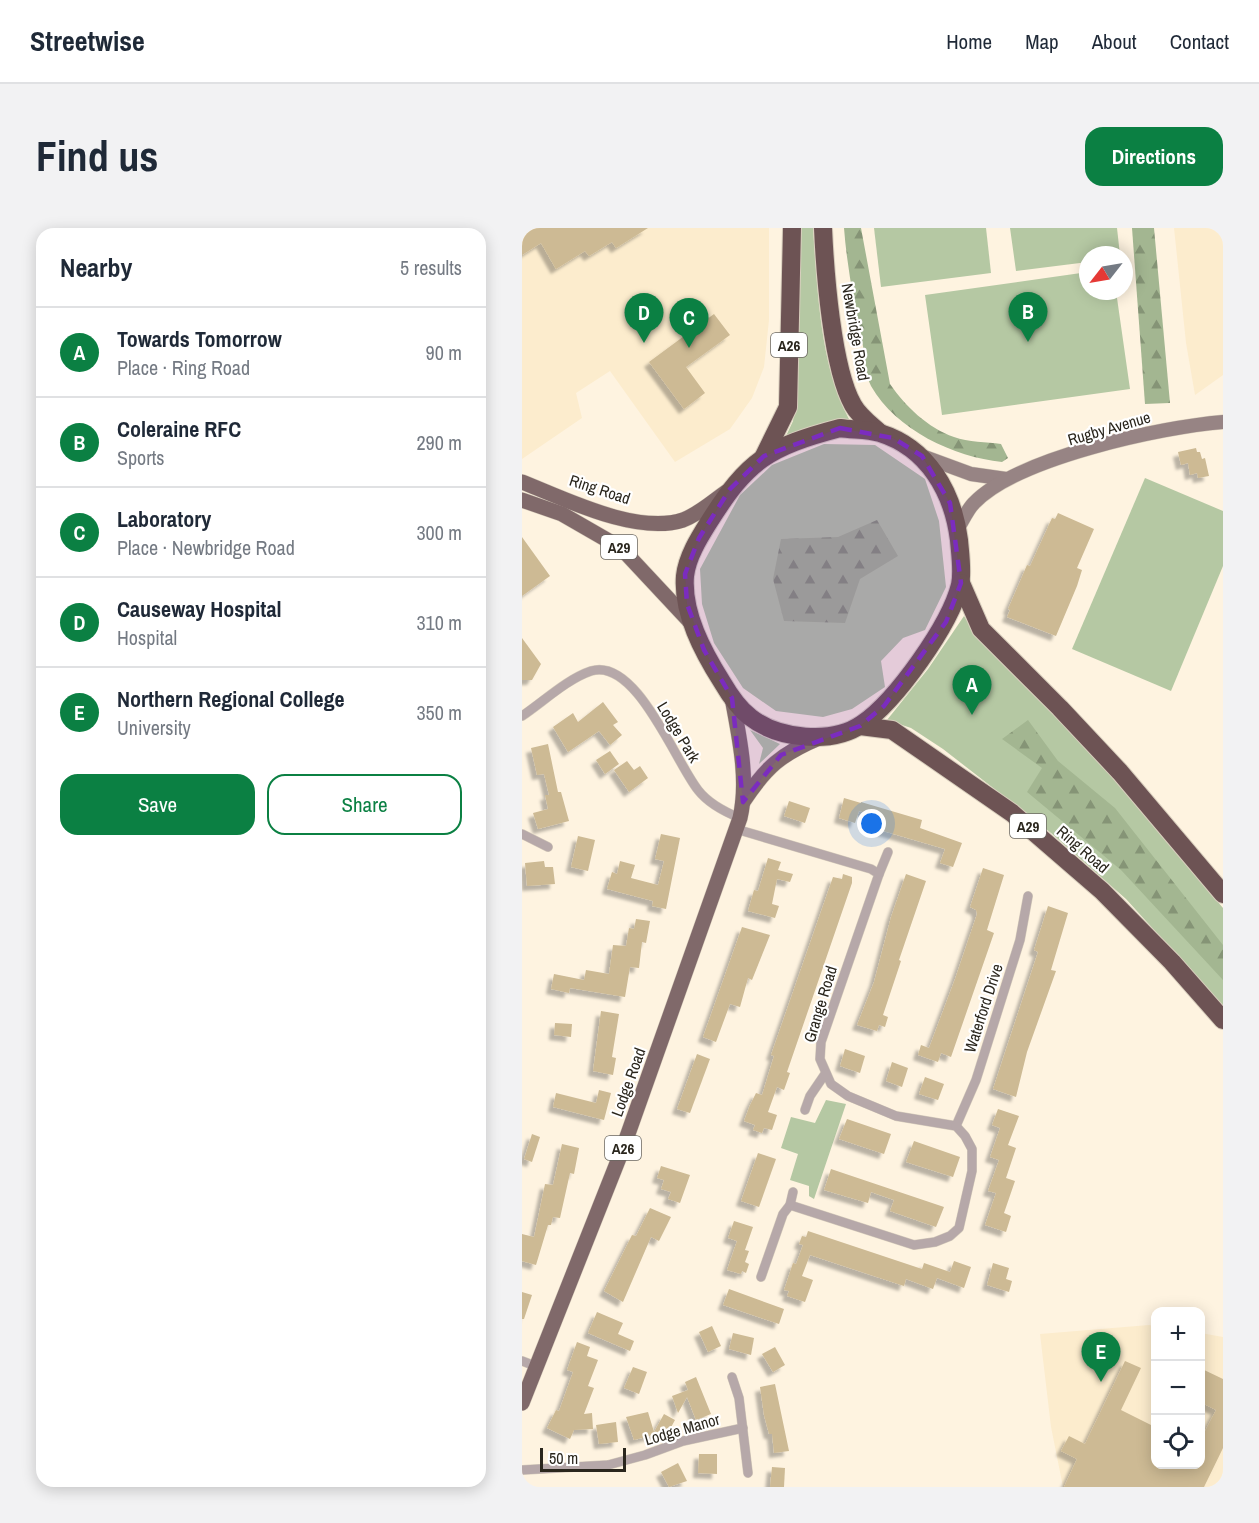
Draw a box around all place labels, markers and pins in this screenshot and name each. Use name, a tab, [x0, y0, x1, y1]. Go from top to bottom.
pin: B	[1008, 292, 1048, 342]
pin: D	[624, 294, 664, 343]
pin: C	[670, 298, 708, 348]
pin: A	[952, 666, 992, 715]
pin: E	[1082, 1332, 1120, 1382]

